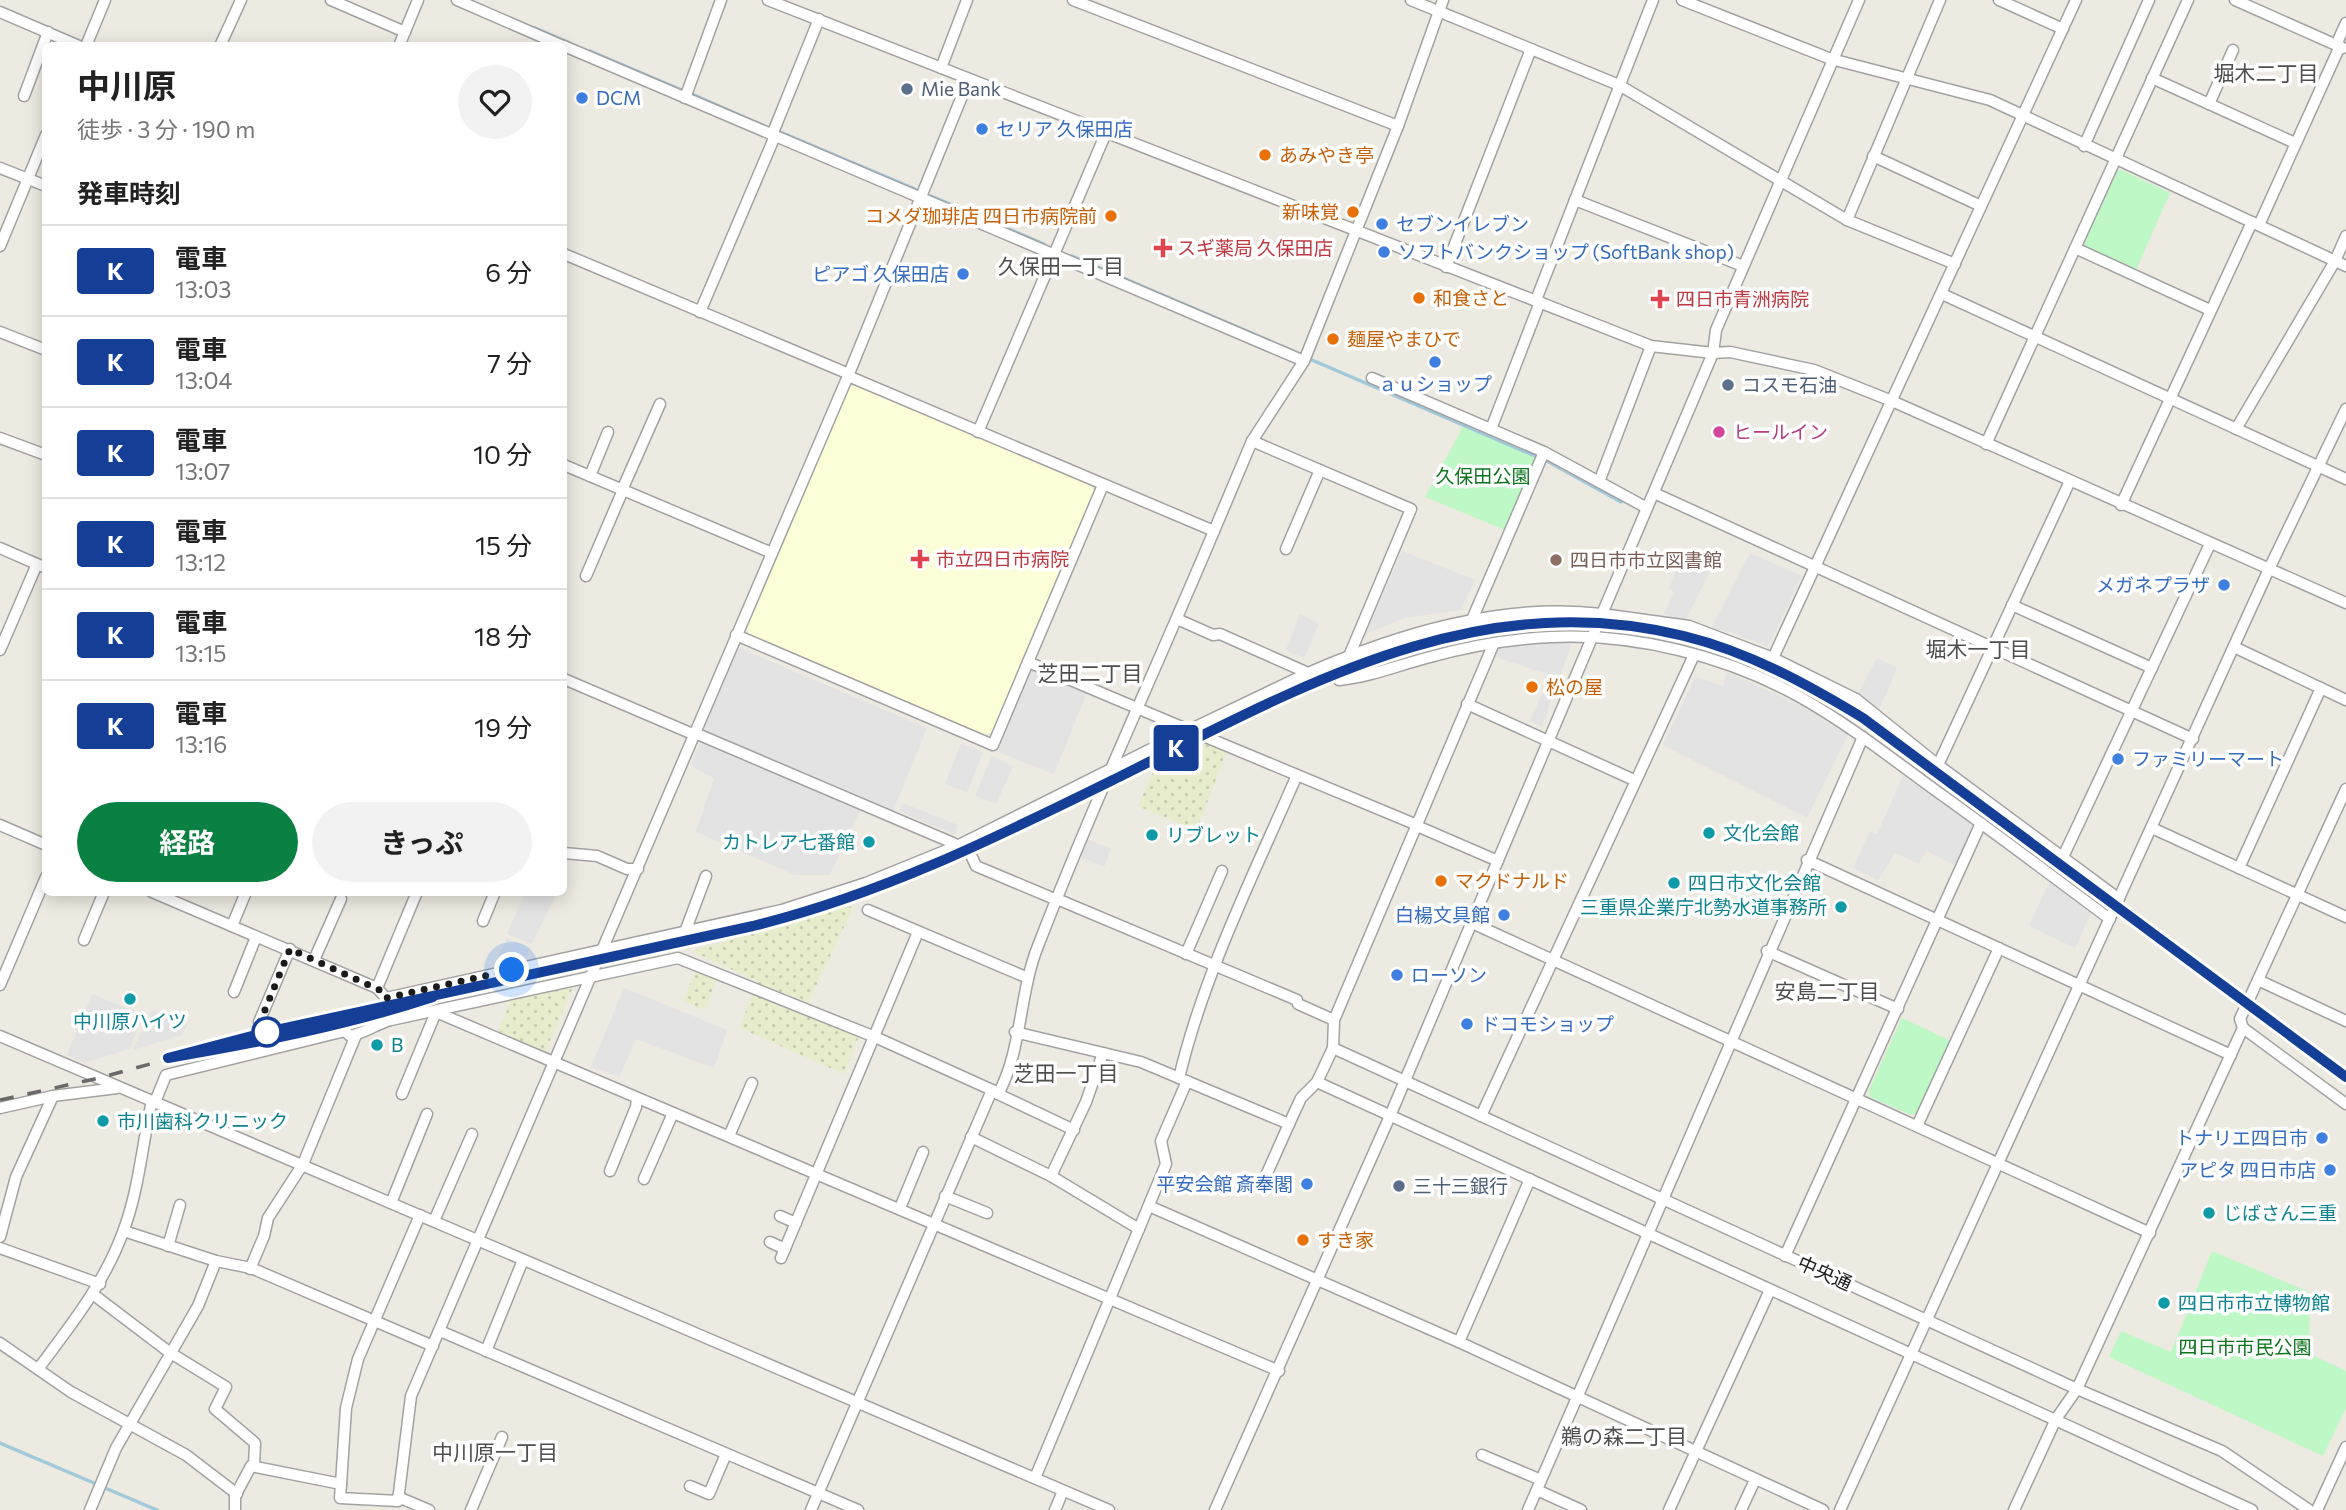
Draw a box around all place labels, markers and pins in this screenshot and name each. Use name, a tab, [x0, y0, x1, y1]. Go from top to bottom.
place label: Mie Bank	[921, 77, 1001, 100]
marker: Mie Bank	[899, 81, 915, 97]
place label: DCM	[596, 86, 641, 109]
marker: DCM	[574, 90, 590, 106]
place label: セリア 久保田店	[996, 117, 1133, 140]
marker: セリア 久保田店	[974, 121, 990, 137]
place label: あみやき亭	[1279, 143, 1374, 166]
marker: あみやき亭	[1257, 147, 1273, 163]
place label: 新味覚	[1282, 200, 1339, 223]
place label: コメダ珈琲店 四日市病院前	[865, 204, 1097, 227]
marker: 新味覚	[1345, 204, 1361, 220]
marker: コメダ珈琲店 四日市病院前	[1103, 208, 1119, 224]
place label: セブンイレブン	[1396, 212, 1529, 235]
marker: セブンイレブン	[1374, 216, 1390, 232]
place label: スギ薬局 久保田店	[1177, 236, 1333, 259]
marker: スギ薬局 久保田店	[1155, 240, 1171, 256]
place label: ソフトバンクショップ (SoftBank shop)	[1398, 240, 1734, 263]
marker: ソフトバンクショップ (SoftBank shop)	[1376, 244, 1392, 260]
place label: ピアゴ 久保田店	[812, 262, 949, 285]
marker: ピアゴ 久保田店	[955, 266, 971, 282]
place label: 和食さと	[1433, 286, 1509, 309]
place label: 四日市青洲病院	[1676, 287, 1809, 310]
marker: 四日市青洲病院	[1650, 289, 1670, 309]
marker: 和食さと	[1411, 290, 1427, 306]
place label: 麺屋やまひで	[1347, 327, 1461, 350]
marker: 麺屋やまひで	[1325, 331, 1341, 347]
marker: ａｕショップ	[1427, 354, 1443, 370]
place label: ａｕショップ	[1378, 372, 1492, 395]
place label: コスモ石油	[1742, 373, 1837, 396]
marker: コスモ石油	[1720, 377, 1736, 393]
place label: ヒールイン	[1733, 420, 1828, 443]
marker: ヒールイン	[1711, 424, 1727, 440]
place label: 市立四日市病院	[936, 547, 1069, 570]
place label: 四日市市立図書館	[1570, 548, 1722, 571]
marker: 市立四日市病院	[910, 549, 930, 569]
marker: 四日市市立図書館	[1548, 552, 1564, 568]
place label: メガネプラザ	[2096, 573, 2210, 596]
marker: メガネプラザ	[2216, 577, 2232, 593]
place label: 松の屋	[1546, 675, 1603, 698]
marker: 松の屋	[1524, 679, 1540, 695]
place label: ファミリーマート	[2132, 747, 2284, 770]
marker: ファミリーマート	[2110, 751, 2126, 767]
place label: 文化会館	[1723, 821, 1799, 844]
place label: リブレット	[1166, 823, 1261, 846]
marker: 文化会館	[1701, 825, 1717, 841]
marker: リブレット	[1144, 827, 1160, 843]
place label: カトレア七番館	[722, 830, 855, 853]
marker: カトレア七番館	[861, 834, 877, 850]
place label: マクドナルド	[1455, 869, 1569, 892]
place label: 四日市文化会館	[1688, 871, 1821, 894]
marker: マクドナルド	[1433, 873, 1449, 889]
marker: 四日市文化会館	[1666, 875, 1682, 891]
place label: 三重県企業庁北勢水道事務所	[1580, 895, 1827, 918]
marker: 三重県企業庁北勢水道事務所	[1833, 899, 1849, 915]
place label: 白楊文具館	[1395, 903, 1490, 926]
marker: 白楊文具館	[1496, 907, 1512, 923]
place label: ローソン	[1411, 963, 1487, 986]
marker: ローソン	[1389, 967, 1405, 983]
marker: 中川原ハイツ	[122, 991, 138, 1007]
place label: 中川原ハイツ	[73, 1009, 187, 1032]
place label: ドコモショップ	[1481, 1012, 1614, 1035]
marker: ドコモショップ	[1459, 1016, 1475, 1032]
unlabelled marker	[252, 1017, 282, 1047]
place label: B	[391, 1033, 403, 1056]
marker: B	[369, 1037, 385, 1053]
place label: 市川歯科クリニック	[117, 1109, 288, 1132]
marker: 市川歯科クリニック	[95, 1113, 111, 1129]
place label: トナリエ四日市	[2175, 1126, 2308, 1149]
marker: トナリエ四日市	[2314, 1130, 2330, 1146]
place label: アピタ 四日市店	[2179, 1158, 2316, 1181]
marker: アピタ 四日市店	[2322, 1162, 2338, 1178]
place label: 平安会館 斎奉閣	[1156, 1172, 1293, 1195]
place label: 三十三銀行	[1413, 1174, 1508, 1197]
marker: 平安会館 斎奉閣	[1299, 1176, 1315, 1192]
marker: 三十三銀行	[1391, 1178, 1407, 1194]
place label: じばさん三重	[2223, 1201, 2337, 1224]
marker: じばさん三重	[2201, 1205, 2217, 1221]
place label: すき家	[1317, 1228, 1374, 1251]
marker: すき家	[1295, 1232, 1311, 1248]
place label: 四日市市立博物館	[2178, 1291, 2330, 1314]
marker: 四日市市立博物館	[2156, 1295, 2172, 1311]

